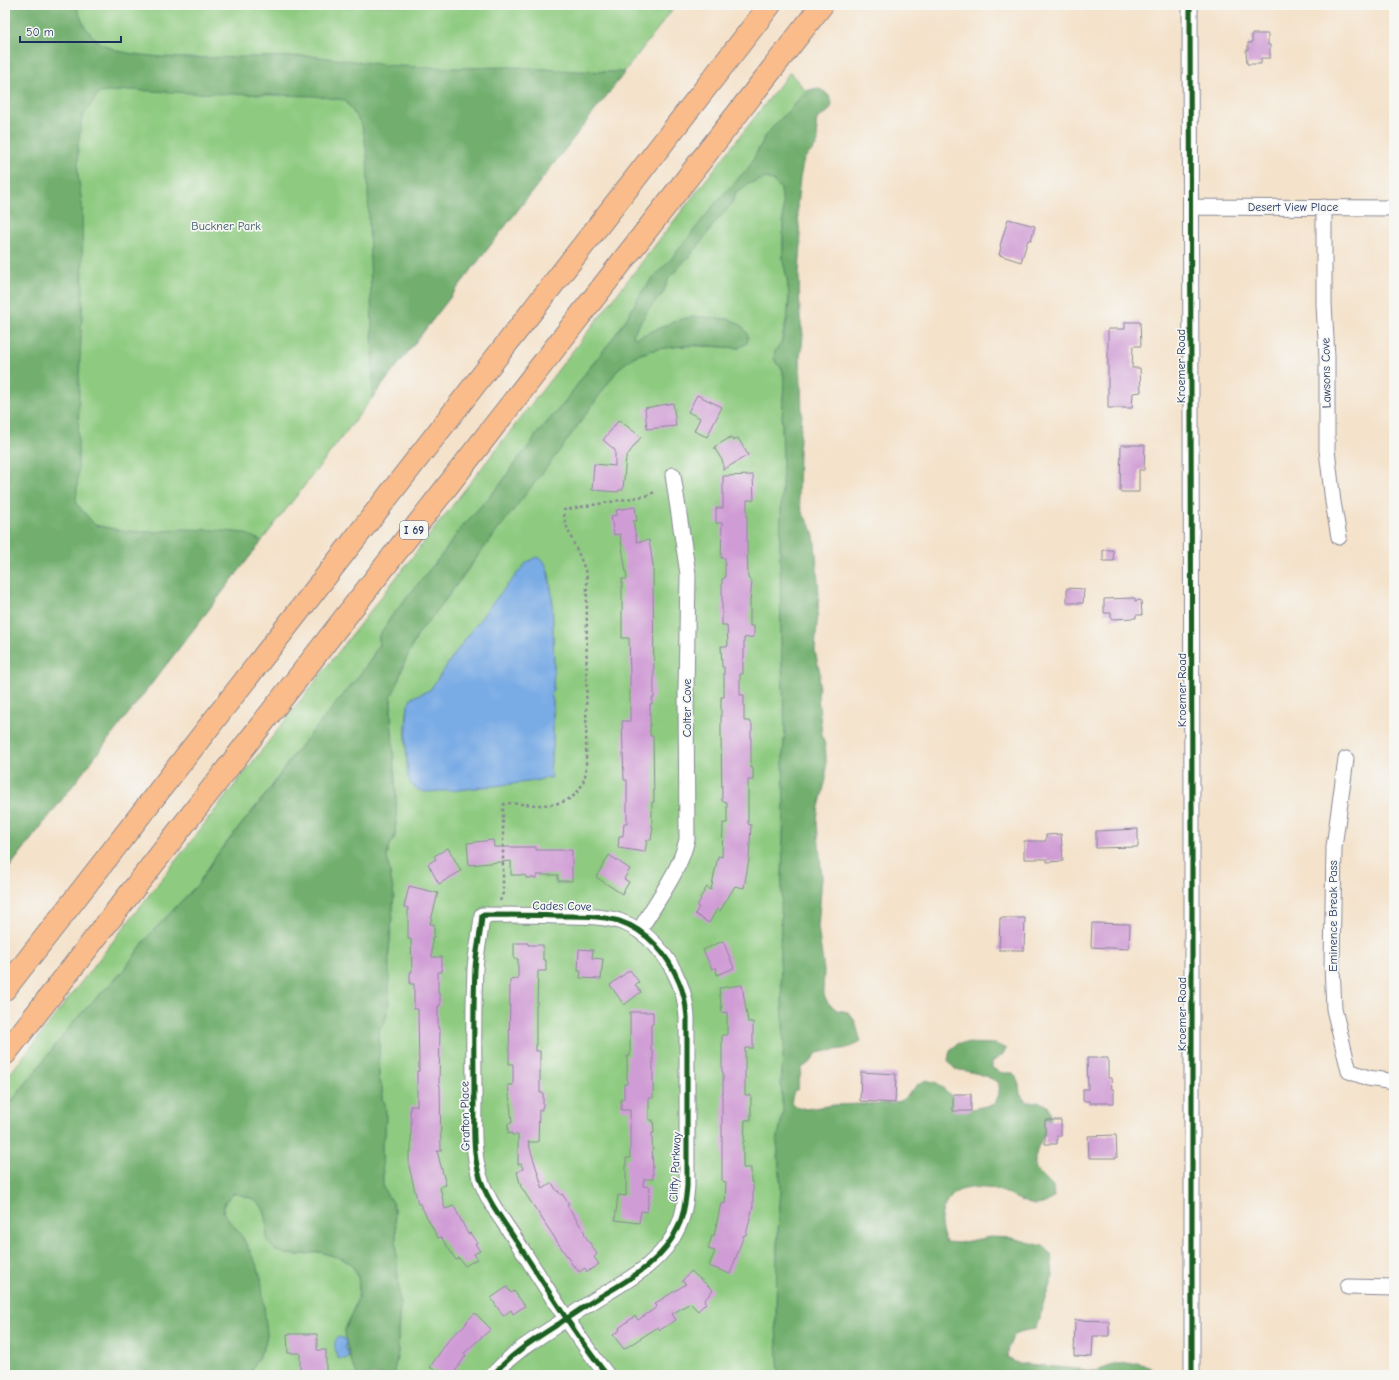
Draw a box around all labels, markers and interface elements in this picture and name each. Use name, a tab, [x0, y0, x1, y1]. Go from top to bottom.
scale bar	[20, 18, 121, 44]
text: 50 m	[26, 25, 54, 39]
street label: Desert View Place	[1248, 200, 1338, 214]
park label: Buckner Park	[191, 219, 261, 233]
street label: Kroemer Road	[1174, 329, 1188, 403]
street label: Lawsons Cove	[1318, 338, 1334, 408]
road number: I 69	[400, 521, 428, 539]
street label: Kroemer Road	[1175, 653, 1189, 727]
street label: Colter Cove	[680, 679, 694, 737]
street label: Eminence Break Pass	[1326, 860, 1340, 972]
street label: Cades Cove	[532, 898, 592, 914]
street label: Kroemer Road	[1175, 977, 1189, 1051]
street label: Grafton Place	[457, 1081, 473, 1151]
street label: Clifty Parkway	[666, 1131, 684, 1203]

